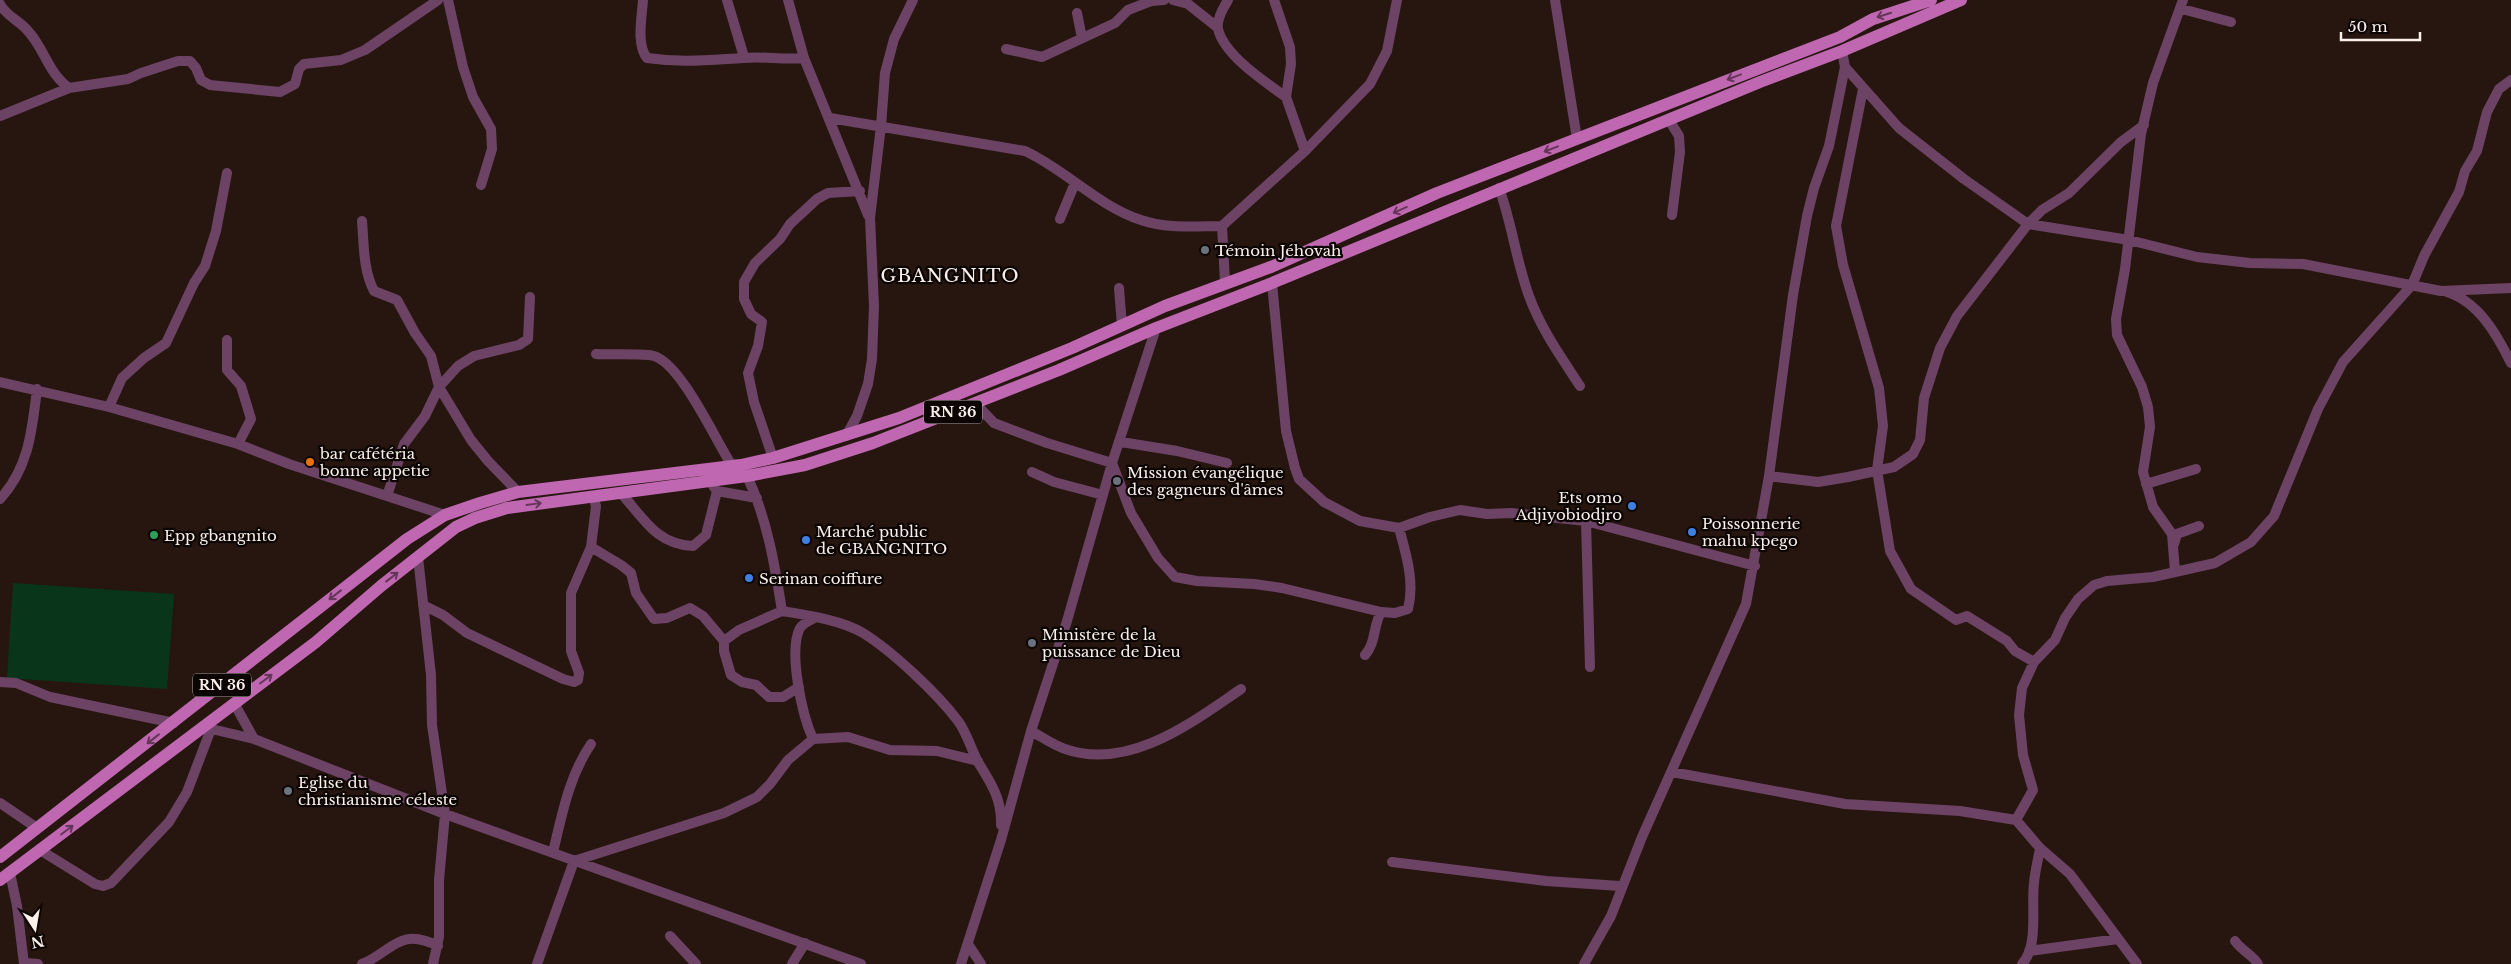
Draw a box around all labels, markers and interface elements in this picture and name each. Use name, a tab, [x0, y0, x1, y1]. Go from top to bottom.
scale bar	[2341, 10, 2420, 42]
one-way arrow	[1877, 11, 1893, 20]
text: 50 m	[2348, 17, 2388, 36]
one-way arrow	[1727, 73, 1742, 82]
one-way arrow	[1544, 145, 1559, 155]
one-way arrow	[1393, 206, 1408, 216]
place label: Témoin Jéhovah	[1215, 241, 1341, 260]
marker: Témoin Jéhovah	[1199, 244, 1211, 256]
district label: GBANGNITO	[881, 265, 1019, 287]
road number: RN 36	[924, 401, 982, 424]
place label: bar cafétéria bonne appetie	[319, 444, 430, 480]
marker: bar cafétéria bonne appetie	[304, 456, 316, 468]
place label: Mission évangélique des gagneurs d'âmes	[1127, 463, 1284, 499]
marker: Mission évangélique des gagneurs d'âmes	[1111, 475, 1123, 487]
place label: Ets omo Adjiyobiodjro	[1515, 488, 1622, 524]
one-way arrow	[525, 499, 541, 509]
marker: Ets omo Adjiyobiodjro	[1626, 500, 1638, 512]
place label: Poissonnerie mahu kpego	[1702, 514, 1800, 550]
place label: Marché public de GBANGNITO	[816, 522, 947, 558]
place label: Epp gbangnito	[164, 526, 277, 545]
marker: Poissonnerie mahu kpego	[1686, 526, 1698, 538]
marker: Epp gbangnito	[148, 529, 160, 541]
marker: Marché public de GBANGNITO	[800, 534, 812, 546]
place label: Serinan coiffure	[759, 569, 882, 588]
one-way arrow	[385, 572, 399, 582]
marker: Serinan coiffure	[743, 572, 755, 584]
one-way arrow	[329, 589, 342, 600]
place label: Ministère de la puissance de Dieu	[1042, 625, 1181, 661]
marker: Ministère de la puissance de Dieu	[1026, 637, 1038, 649]
road number: RN 36	[193, 674, 251, 696]
one-way arrow	[259, 674, 272, 685]
one-way arrow	[147, 734, 160, 745]
place label: Eglise du christianisme céleste	[298, 773, 457, 809]
marker: Eglise du christianisme céleste	[282, 785, 294, 797]
one-way arrow	[60, 825, 73, 836]
north arrow	[10, 904, 60, 954]
text: N	[29, 932, 46, 952]

